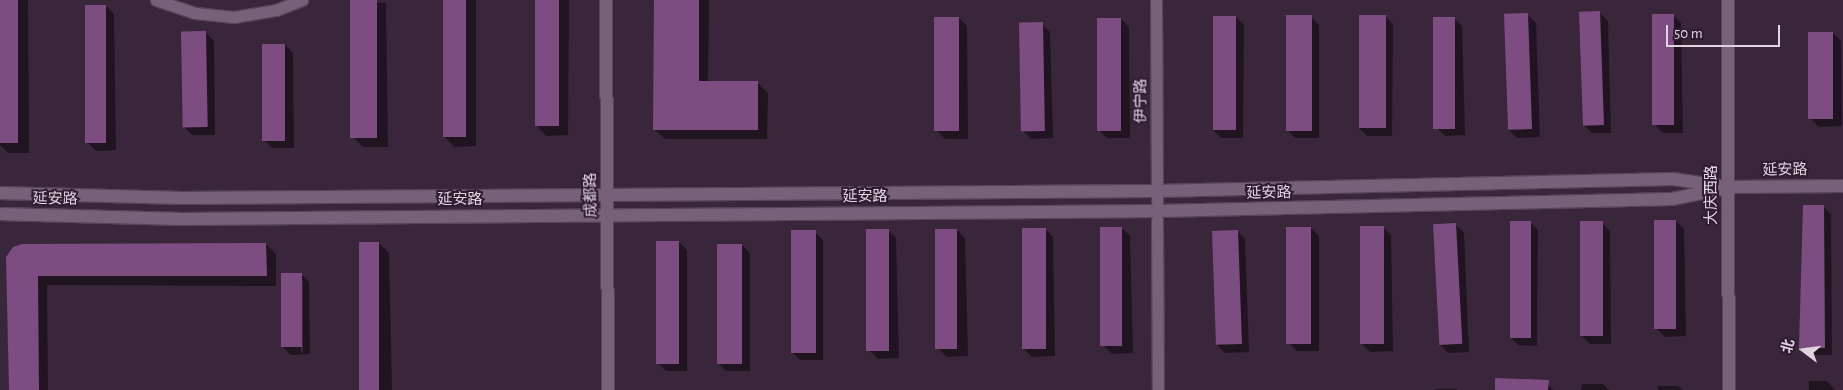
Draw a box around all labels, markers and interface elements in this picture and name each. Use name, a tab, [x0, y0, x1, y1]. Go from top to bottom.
scale bar	[1668, 15, 1782, 47]
text: 50 m	[1674, 26, 1703, 41]
street label: 伊宁路	[1132, 79, 1150, 123]
street label: 延安路	[1762, 161, 1808, 179]
street label: 大庆西路	[1703, 165, 1721, 225]
street label: 成都路	[582, 172, 600, 218]
street label: 延安路	[1246, 184, 1292, 202]
street label: 延安路	[843, 188, 887, 206]
street label: 延安路	[32, 190, 78, 208]
street label: 延安路	[438, 191, 482, 209]
north arrow	[1778, 325, 1828, 375]
text: 北	[1780, 338, 1797, 355]

